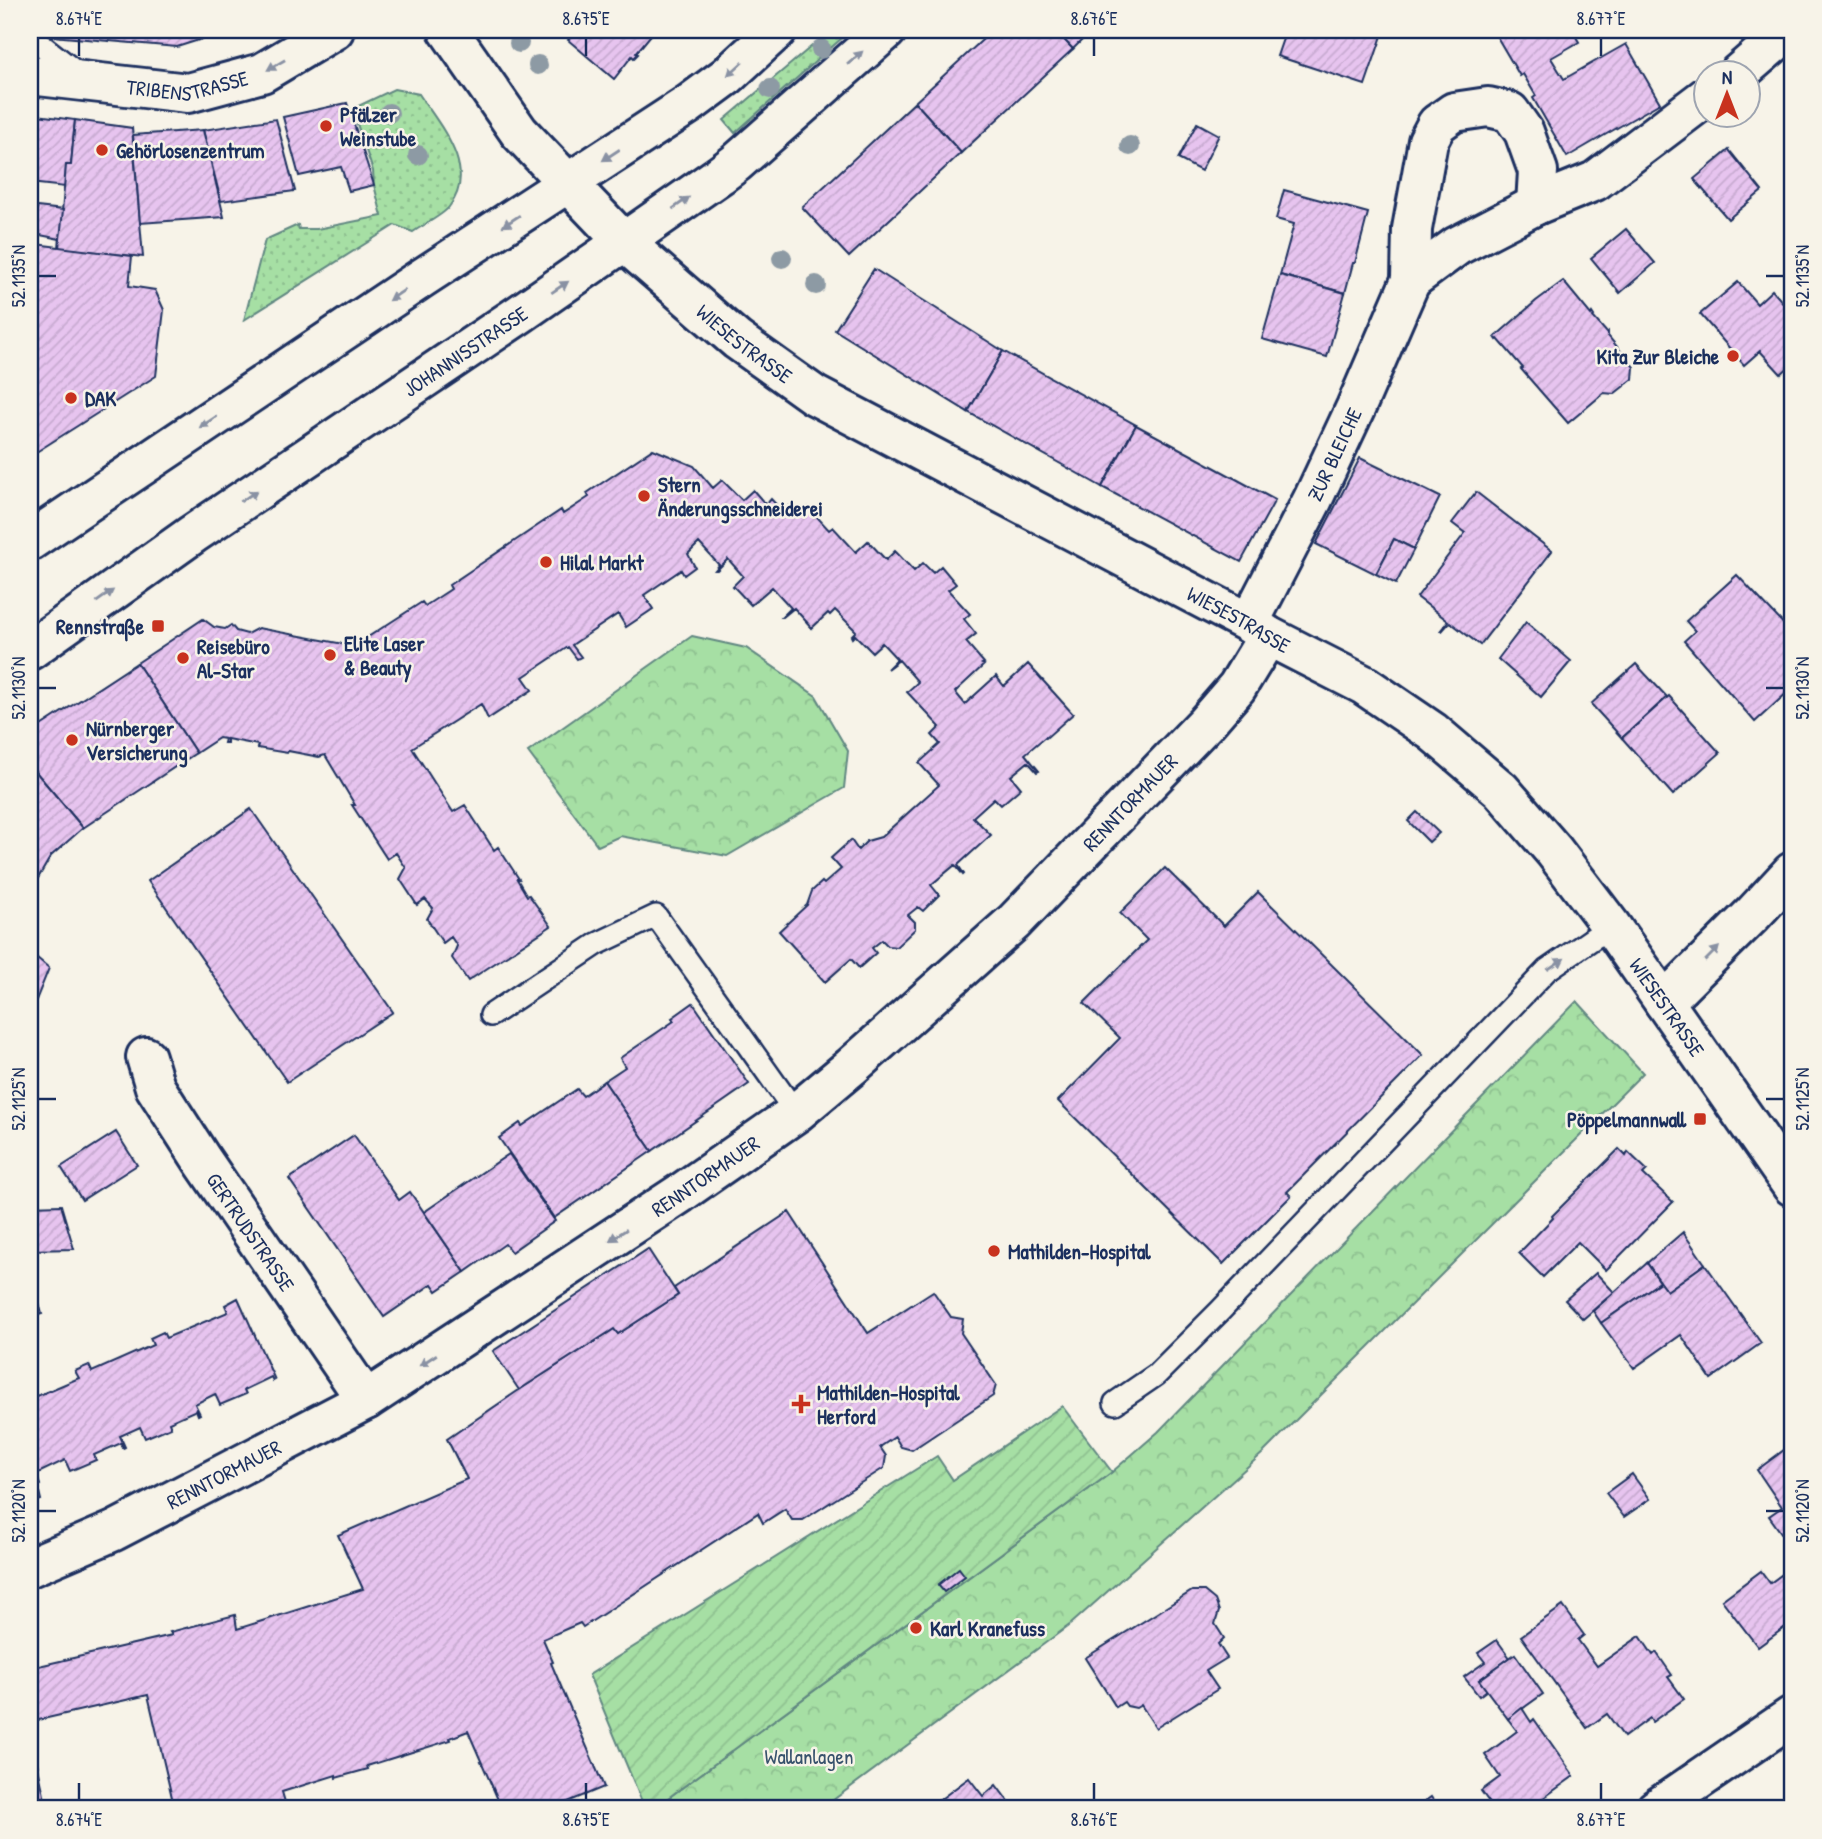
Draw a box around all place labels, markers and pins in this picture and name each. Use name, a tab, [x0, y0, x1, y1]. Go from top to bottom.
place label: Pfälzer Weinstube	[340, 100, 417, 153]
marker: Pfälzer Weinstube	[318, 118, 334, 134]
place label: Gehörlosenzentrum	[116, 136, 265, 165]
marker: Gehörlosenzentrum	[94, 142, 110, 158]
place label: Kita Zur Bleiche	[1596, 342, 1720, 371]
marker: Kita Zur Bleiche	[1725, 348, 1741, 364]
place label: DAK	[85, 384, 116, 413]
marker: DAK	[63, 390, 79, 406]
place label: Stern Änderungsschneiderei	[658, 470, 823, 524]
marker: Stern Änderungsschneiderei	[636, 488, 652, 504]
place label: Hilal Markt	[560, 548, 644, 577]
marker: Hilal Markt	[538, 554, 554, 570]
place label: Rennstraße	[56, 612, 145, 642]
marker: Rennstraße	[150, 618, 166, 634]
place label: Elite Laser & Beauty	[344, 629, 425, 683]
place label: Reisebüro Al-Star	[197, 632, 270, 685]
marker: Elite Laser & Beauty	[322, 647, 338, 663]
marker: Reisebüro Al-Star	[175, 650, 191, 666]
place label: Nürnberger Versicherung	[86, 714, 188, 768]
marker: Nürnberger Versicherung	[64, 732, 80, 748]
place label: Pöppelmannwall	[1567, 1105, 1687, 1135]
marker: Pöppelmannwall	[1692, 1111, 1708, 1127]
place label: Mathilden-Hospital	[1008, 1237, 1151, 1267]
marker: Mathilden-Hospital	[986, 1243, 1002, 1259]
place label: Mathilden-Hospital Herford	[817, 1378, 960, 1431]
marker: Mathilden-Hospital Herford	[791, 1394, 811, 1414]
place label: Karl Kranefuss	[930, 1614, 1045, 1643]
marker: Karl Kranefuss	[908, 1620, 924, 1636]

